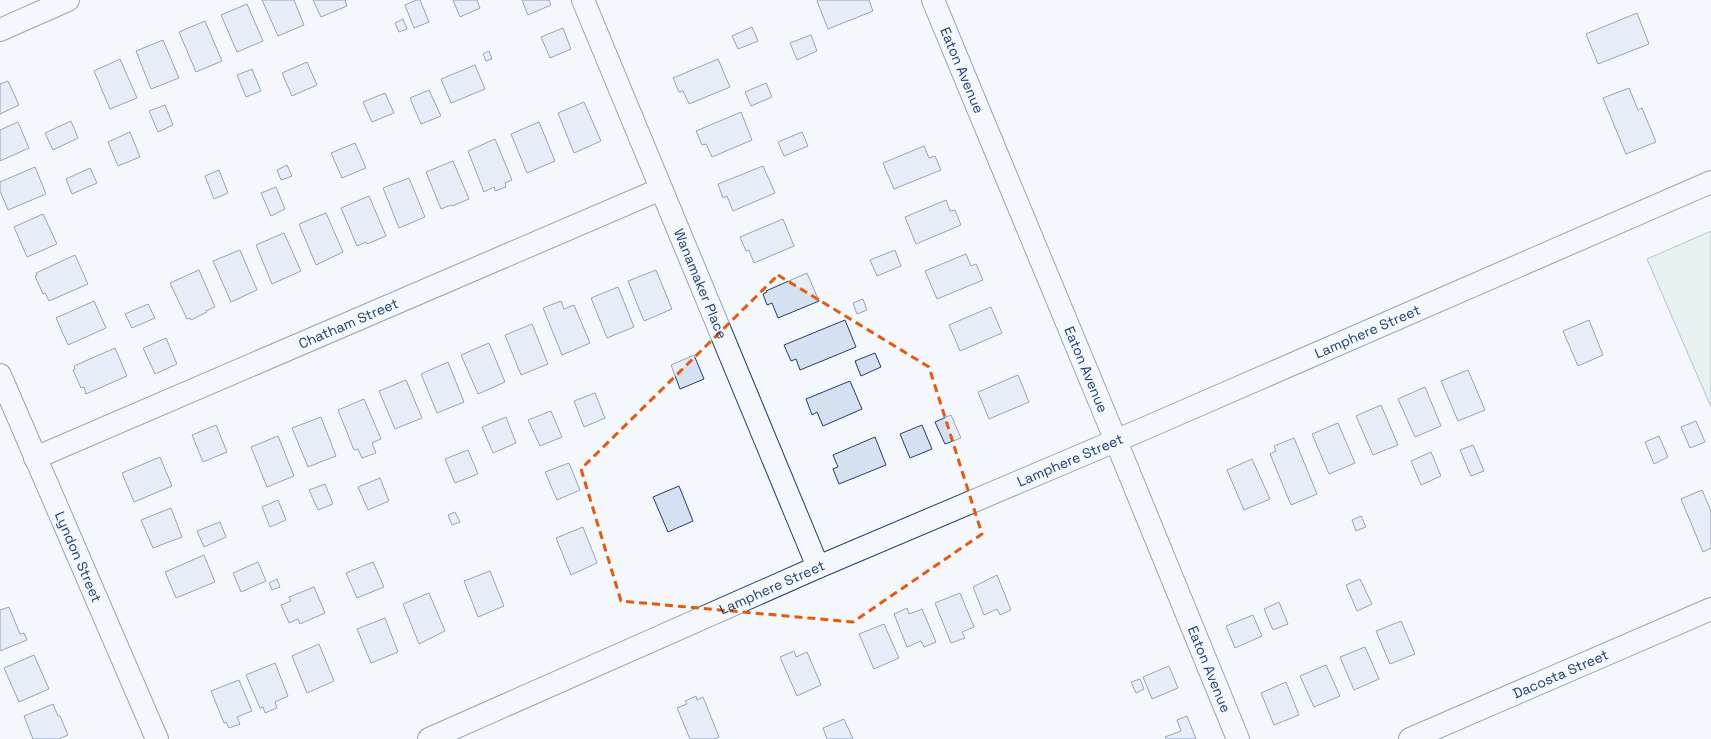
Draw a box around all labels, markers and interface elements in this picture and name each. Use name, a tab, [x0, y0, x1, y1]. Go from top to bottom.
street label: Eaton Avenue	[936, 24, 988, 116]
street label: Wanamaker Place	[670, 226, 731, 341]
street label: Chatham Street	[296, 294, 401, 353]
street label: Lamphere Street	[1312, 301, 1423, 362]
street label: Eaton Avenue	[1060, 324, 1112, 415]
street label: Lamphere Street	[1014, 430, 1126, 491]
street label: Lyndon Street	[51, 508, 106, 605]
street label: Lamphere Street	[716, 556, 827, 619]
street label: Eaton Avenue	[1184, 623, 1235, 715]
street label: Dacosta Street	[1510, 645, 1611, 703]

